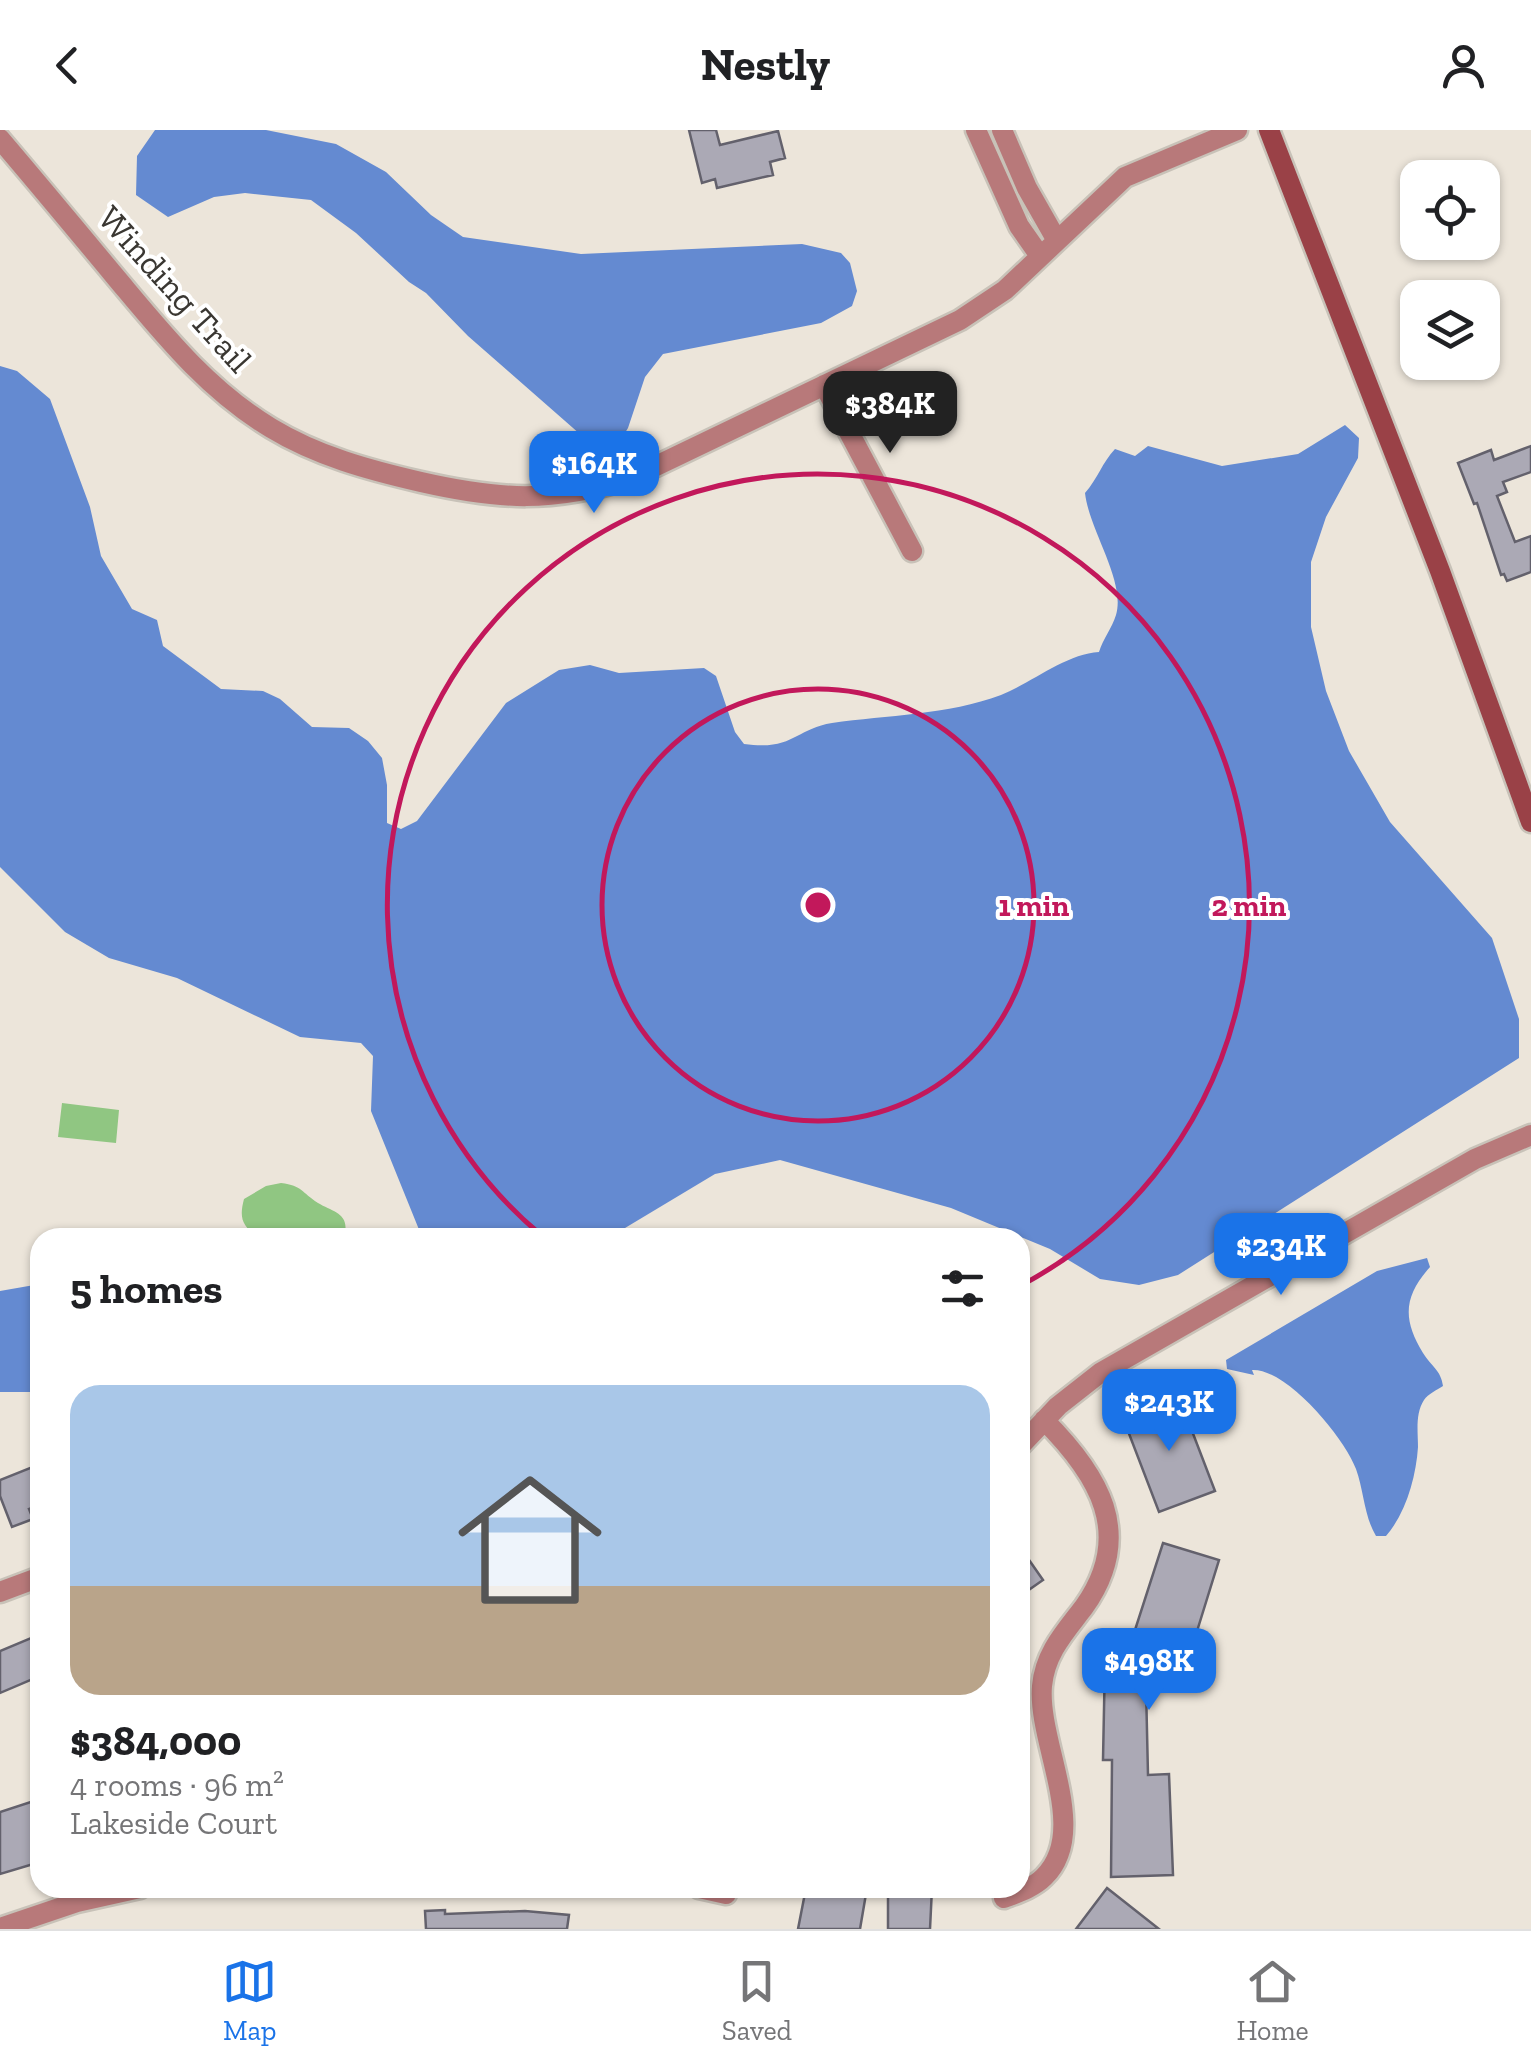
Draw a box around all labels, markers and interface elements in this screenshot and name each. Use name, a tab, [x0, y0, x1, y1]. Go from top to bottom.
icon: back	[40, 38, 95, 93]
text: Nestly	[701, 38, 830, 92]
icon: person	[1436, 38, 1491, 93]
map controls	[1400, 160, 1500, 380]
button: locate	[1400, 160, 1500, 260]
street label: Winding Trail	[89, 197, 261, 381]
button: layers	[1400, 280, 1500, 380]
pin: $384K	[820, 371, 960, 456]
text: $384K	[845, 384, 935, 422]
pin: $164K	[524, 431, 664, 516]
text: $164K	[551, 444, 637, 482]
centre of rings	[800, 887, 836, 923]
text: 1 min	[999, 888, 1070, 924]
text: 2 min	[1212, 888, 1287, 924]
pin: $234K	[1211, 1213, 1351, 1298]
text: $234K	[1236, 1226, 1326, 1264]
icon: filters	[935, 1261, 990, 1316]
text: 5 homes	[70, 1263, 223, 1314]
pin: $243K	[1099, 1369, 1239, 1454]
text: $243K	[1124, 1382, 1214, 1420]
icon: home	[440, 1450, 620, 1630]
pin: $498K	[1079, 1628, 1219, 1713]
text: $498K	[1104, 1641, 1194, 1679]
text: $384,000	[70, 1715, 242, 1766]
text: 4 rooms · 96 m²	[70, 1766, 284, 1804]
text: Lakeside Court	[70, 1804, 277, 1842]
tab: Map	[222, 1954, 277, 2047]
tab: Saved	[722, 1954, 792, 2047]
tab: Home	[1237, 1954, 1309, 2047]

